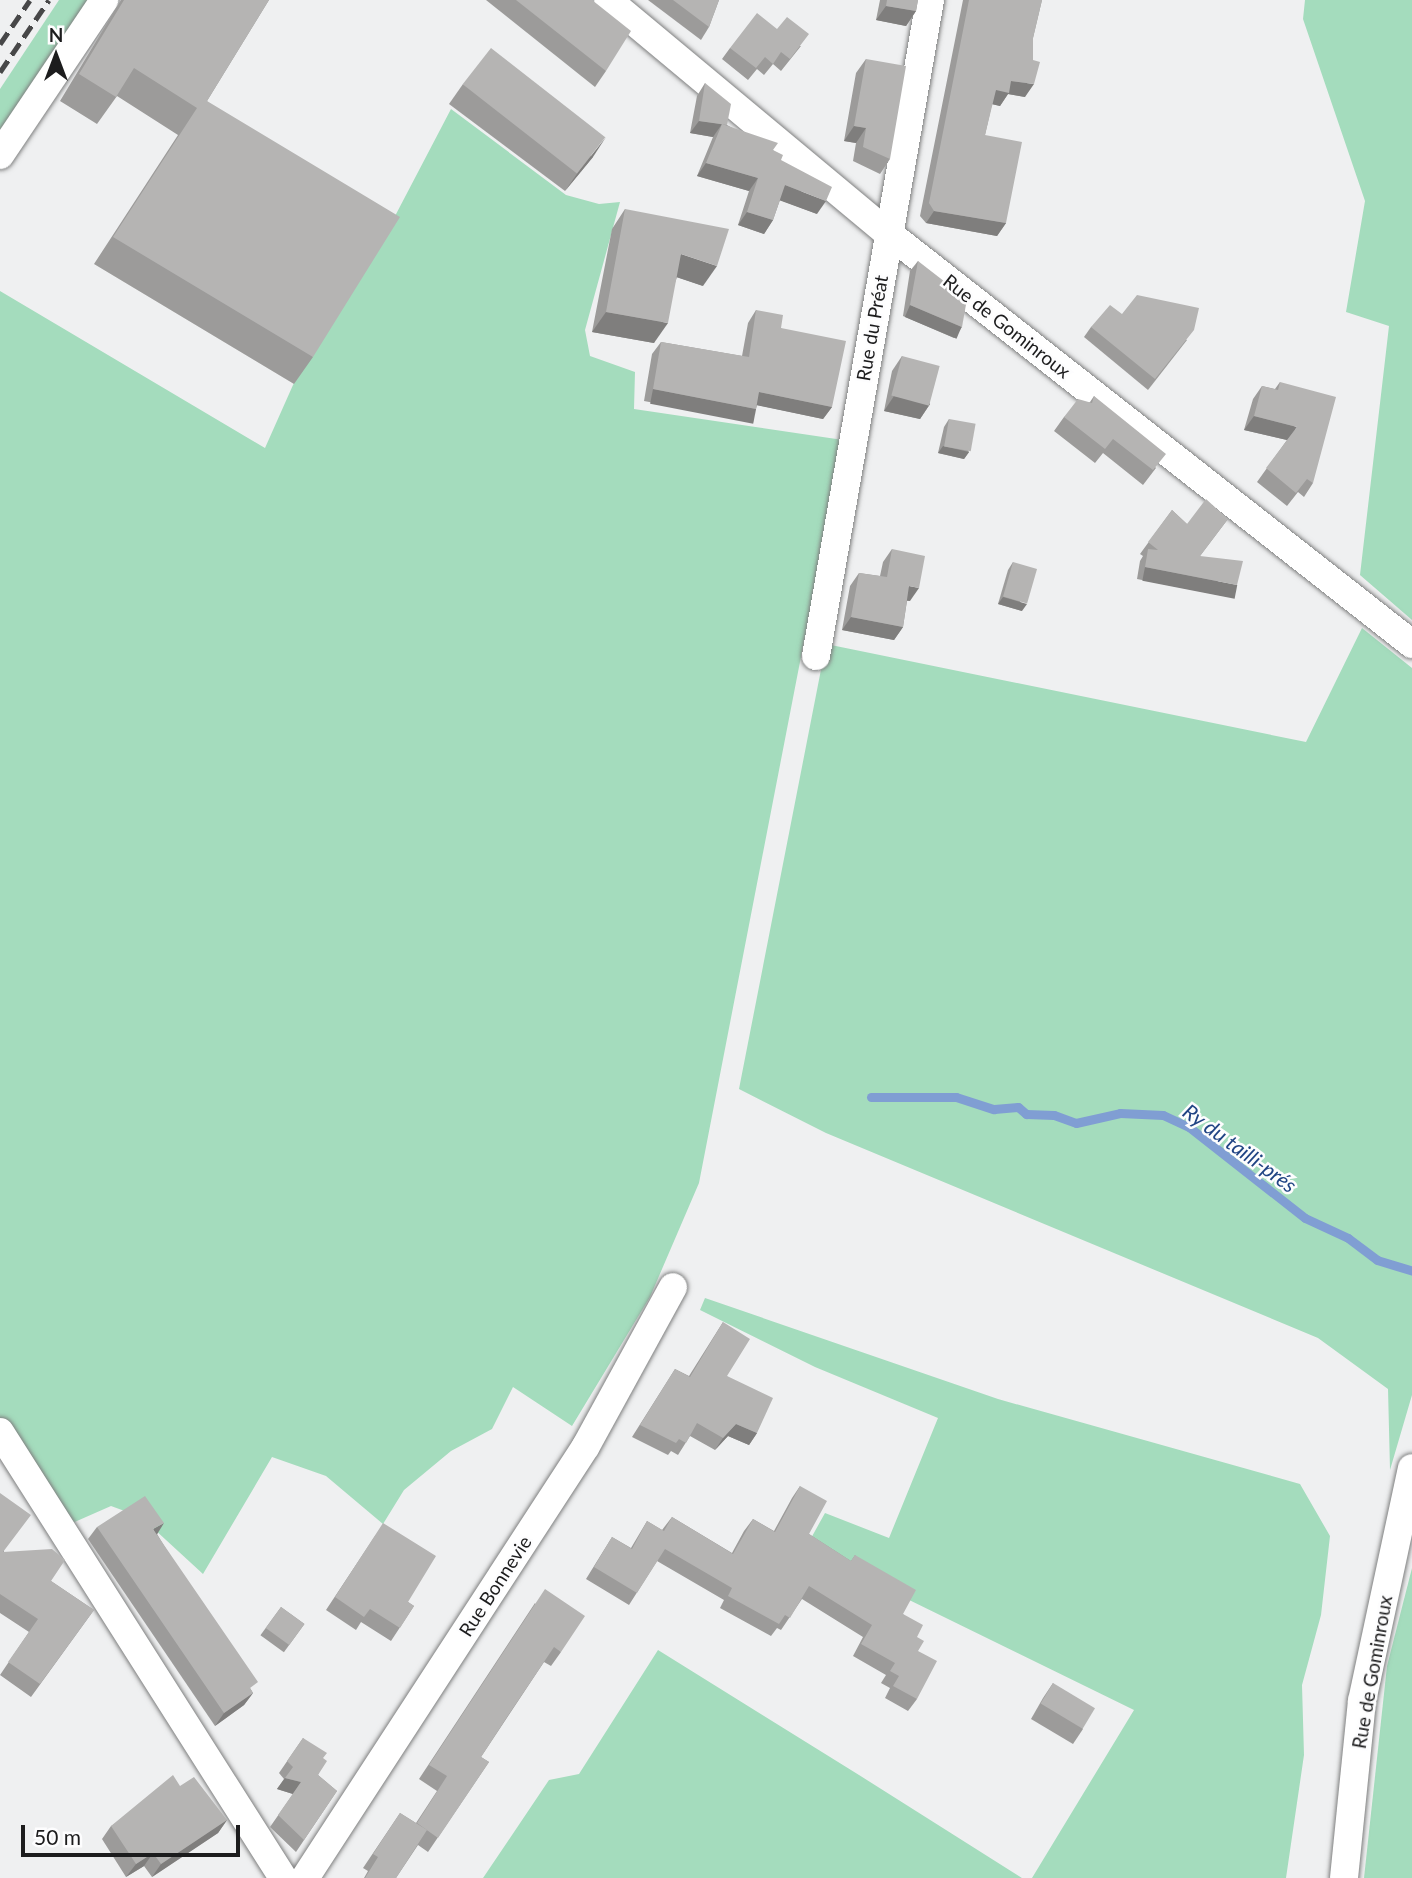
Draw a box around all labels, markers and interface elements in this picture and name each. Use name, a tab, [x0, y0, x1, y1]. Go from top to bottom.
north arrow	[21, 21, 91, 91]
text: N	[49, 23, 63, 46]
street label: Rue de Gominroux	[939, 269, 1075, 383]
street label: Rue du Préat	[851, 273, 893, 383]
water label: Ry du tailli-prés	[1178, 1098, 1302, 1198]
street label: Rue Bonnevie	[454, 1531, 536, 1641]
street label: Rue de Gominroux	[1347, 1594, 1397, 1750]
scale bar	[24, 1812, 243, 1856]
text: 50 m	[34, 1824, 81, 1849]

